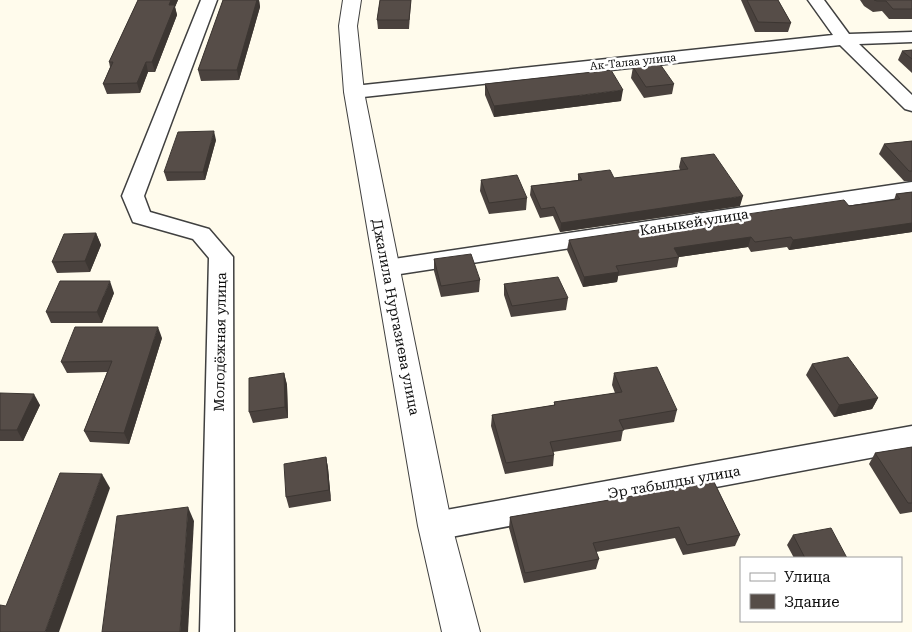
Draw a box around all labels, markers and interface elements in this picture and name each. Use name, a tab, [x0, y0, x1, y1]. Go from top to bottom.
street label: Ак-Талаа улица	[589, 51, 677, 73]
street label: Каныкей улица	[638, 205, 750, 238]
street label: Джалила Нургазиева улица	[369, 218, 423, 417]
street label: Молодёжная улица	[211, 272, 229, 412]
street label: Эр табылды улица	[607, 462, 742, 502]
legend	[740, 557, 902, 622]
text: Улица	[784, 568, 830, 586]
text: Здание	[784, 593, 840, 611]

